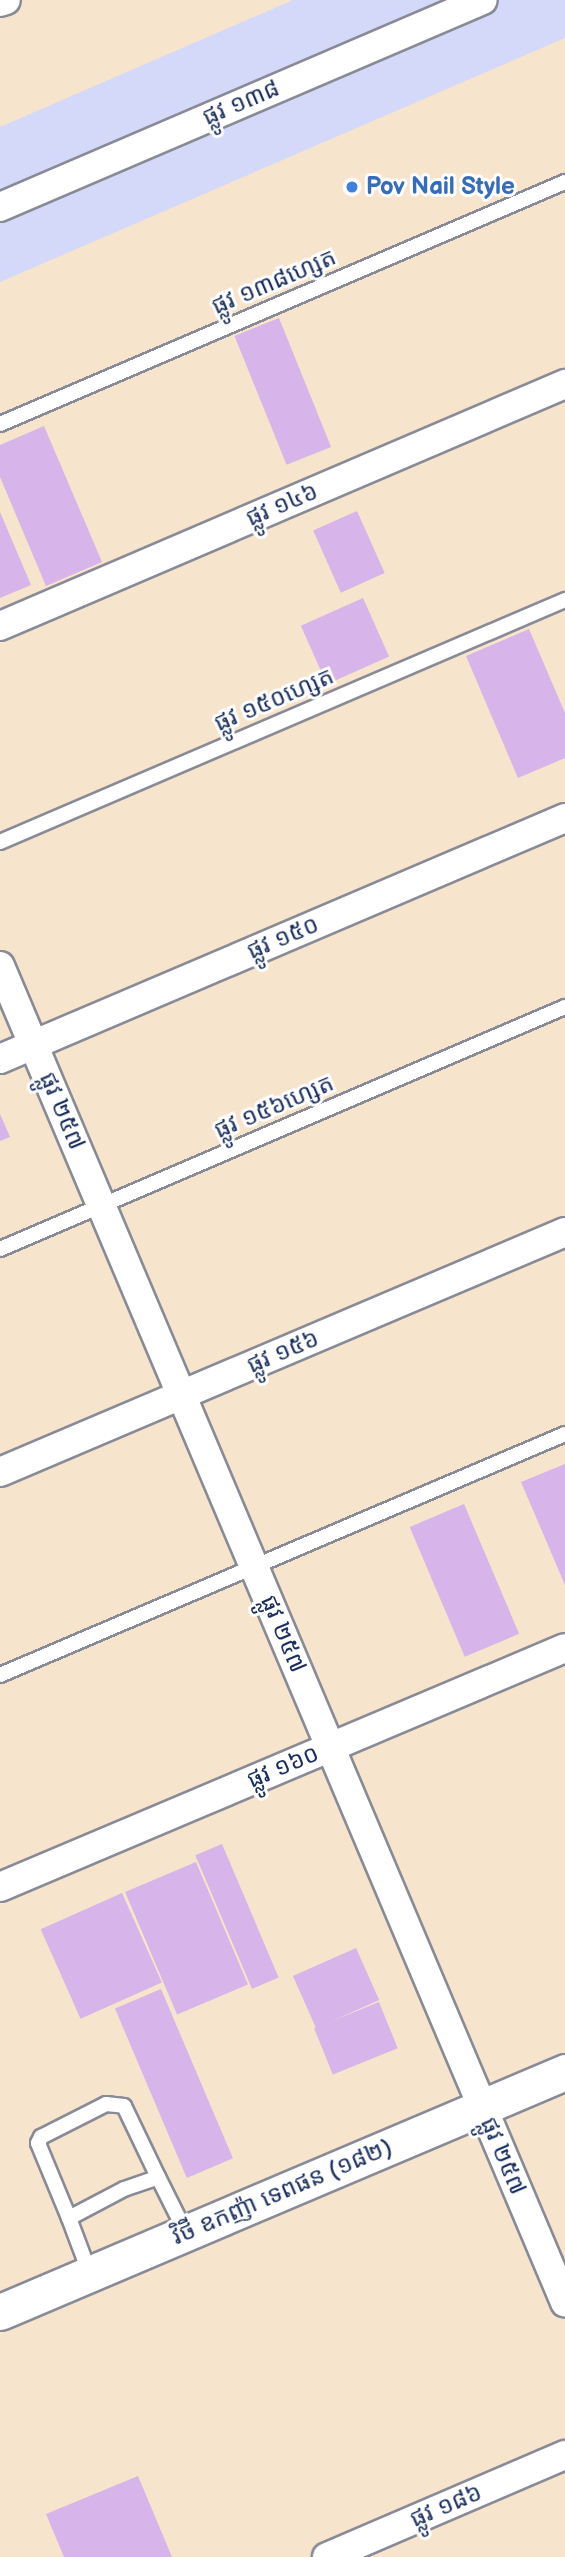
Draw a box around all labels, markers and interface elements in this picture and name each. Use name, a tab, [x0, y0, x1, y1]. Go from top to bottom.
street label: ផ្លូវ ១៣៨	[198, 74, 284, 132]
place label: Pov Nail Style	[366, 173, 515, 201]
marker: Pov Nail Style	[344, 179, 360, 195]
street label: ផ្លូវ ១៣៨ហ្សេត	[207, 243, 341, 321]
street label: ផ្លូវ ១៤៦	[242, 477, 322, 533]
street label: ផ្លូវ ១៥០ហ្សេត	[210, 662, 338, 738]
street label: ផ្លូវ ១៥០	[243, 910, 323, 966]
street label: ផ្លូវ ២៥៧	[33, 1068, 91, 1154]
street label: ផ្លូវ ១៥៦ហ្សេត	[210, 1069, 338, 1145]
street label: ផ្លូវ ១៥៦	[243, 1324, 323, 1380]
street label: ផ្លូវ ២៥៧	[254, 1591, 312, 1677]
street label: ផ្លូវ ១៦០	[243, 1739, 323, 1795]
street label: ផ្លូវ ២៥៧	[474, 2113, 532, 2199]
street label: វិថី ឧកញ៉ា ទេពផន (១៨២)	[168, 2133, 396, 2251]
street label: ផ្លូវ ១៨៦	[406, 2478, 486, 2534]

